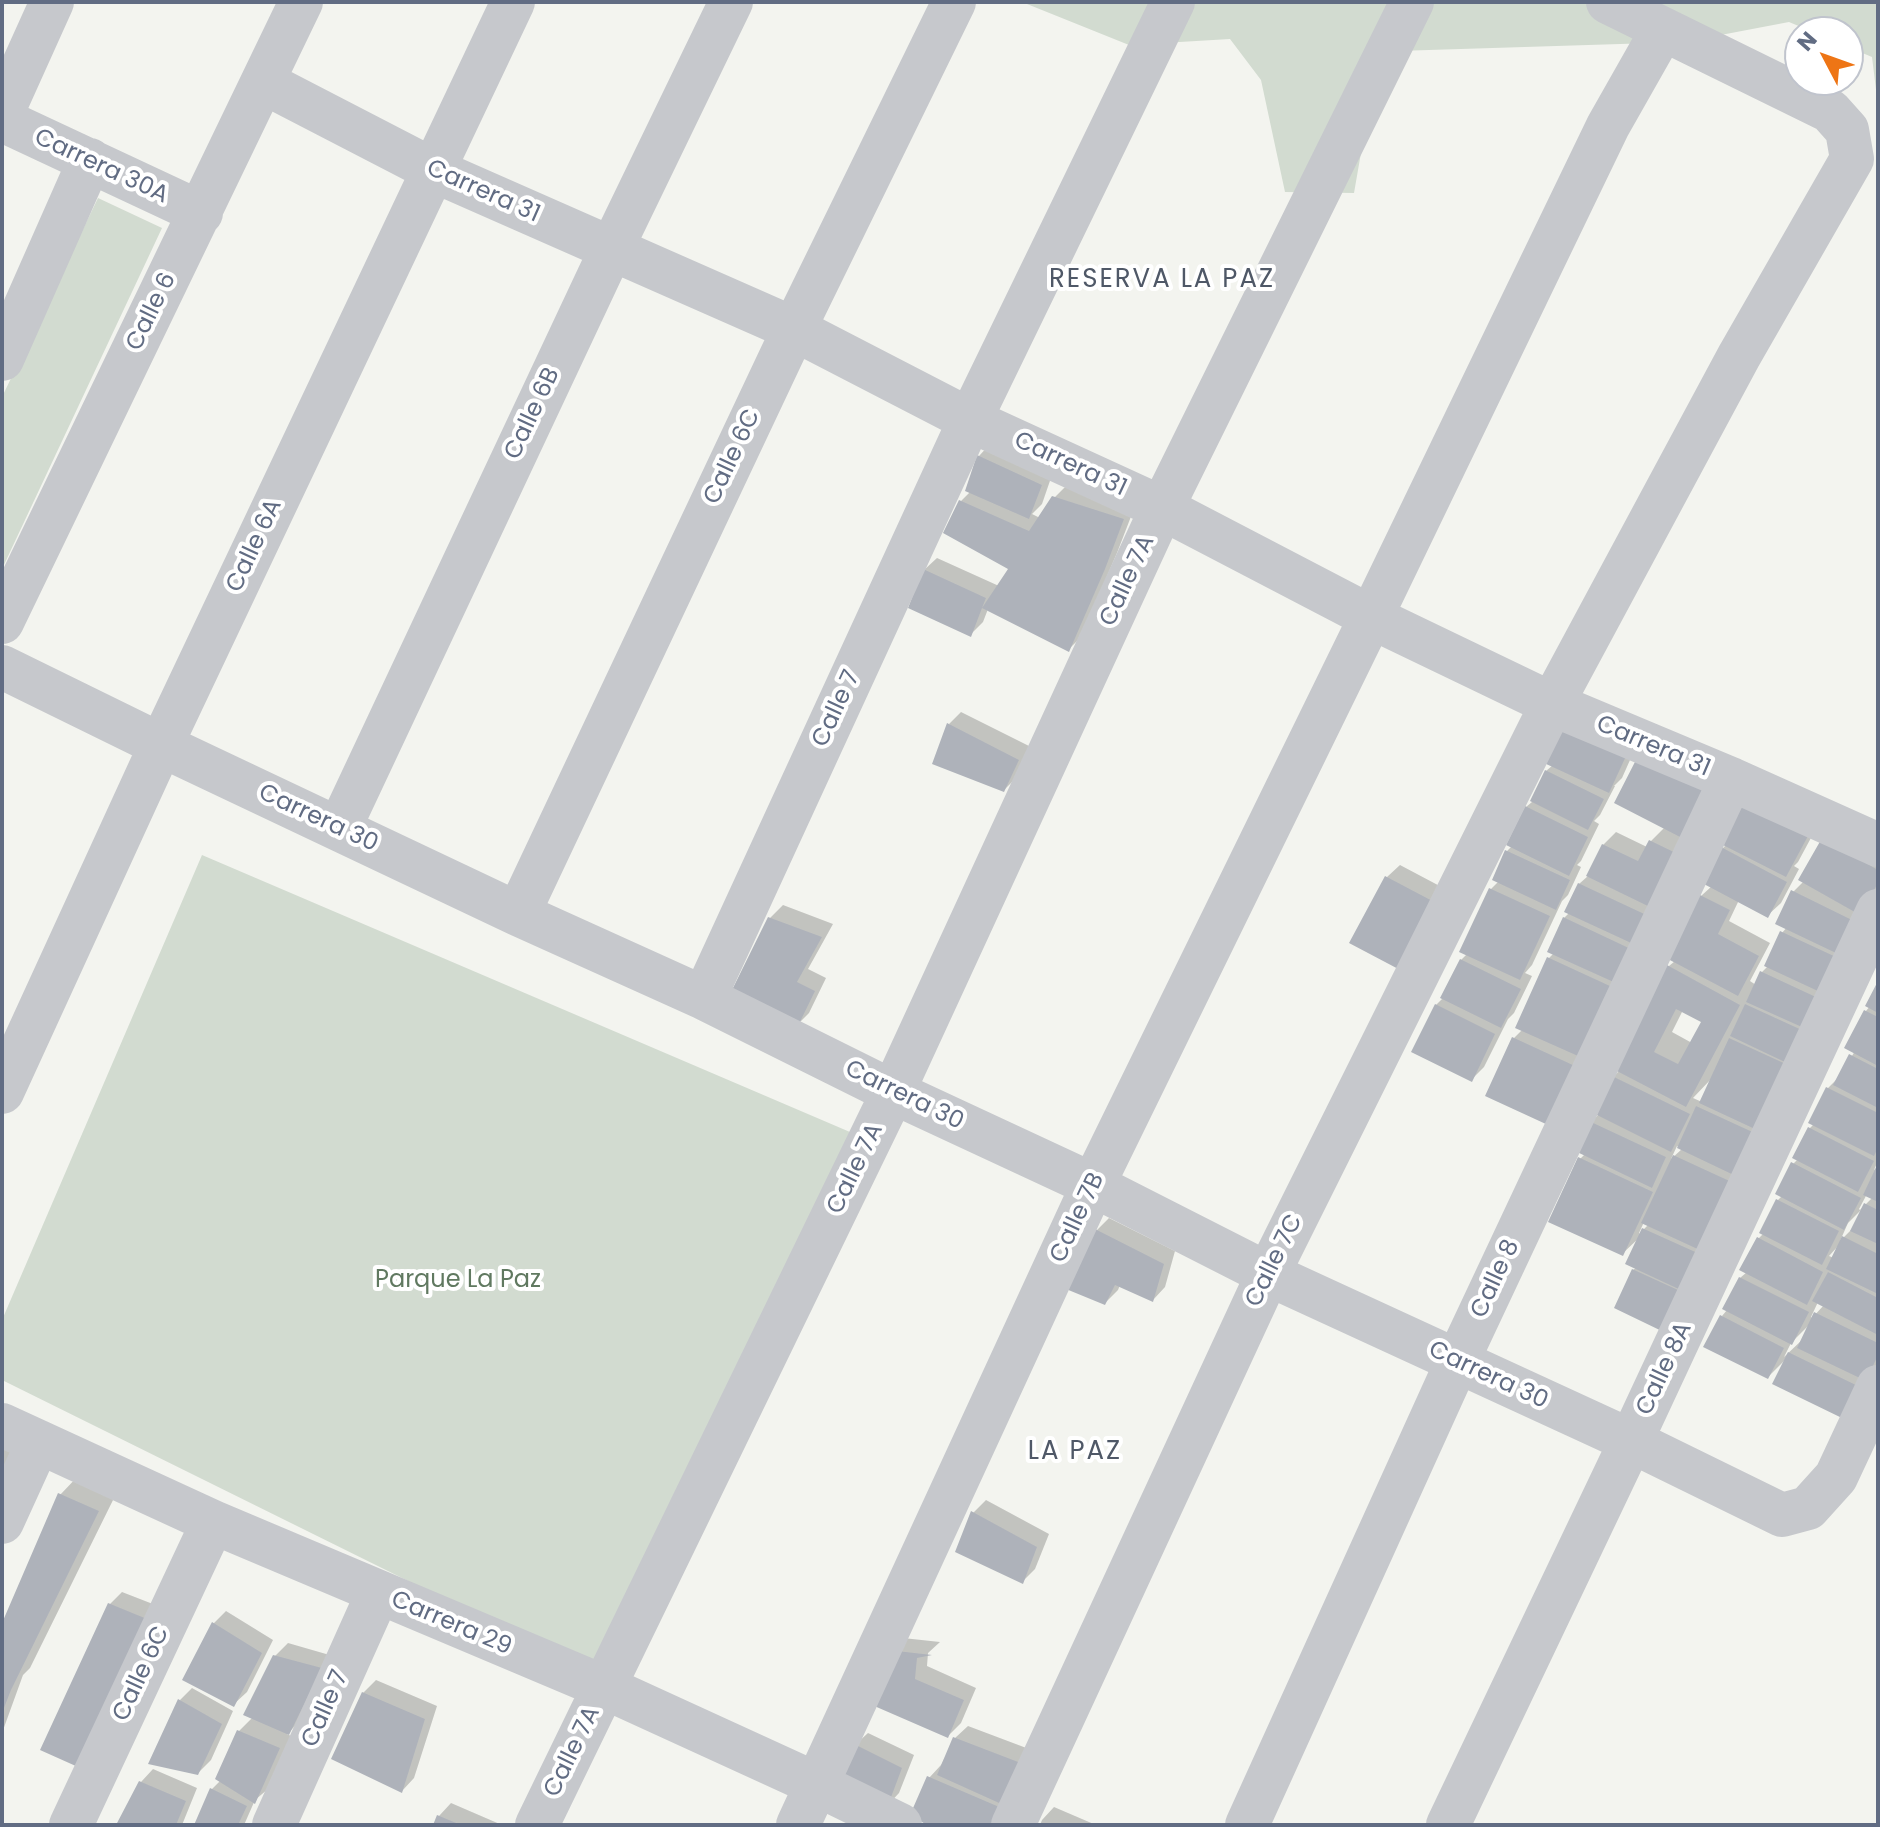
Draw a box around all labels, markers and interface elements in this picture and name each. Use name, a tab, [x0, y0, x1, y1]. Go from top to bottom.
north arrow	[1784, 16, 1864, 96]
text: N	[1790, 25, 1824, 58]
street label: Carrera 30A	[29, 123, 173, 211]
street label: Carrera 31	[422, 154, 544, 230]
district label: RESERVA LA PAZ	[1049, 264, 1275, 296]
street label: Calle 6	[121, 268, 183, 356]
street label: Calle 6B	[499, 364, 567, 464]
street label: Calle 6C	[698, 405, 768, 509]
street label: Carrera 31	[1009, 426, 1131, 504]
street label: Calle 6A	[221, 495, 289, 597]
street label: Calle 7A	[1094, 531, 1162, 631]
street label: Calle 7	[807, 666, 867, 752]
street label: Carrera 31	[1592, 710, 1714, 784]
street label: Carrera 30	[254, 779, 382, 859]
street label: Carrera 30	[840, 1055, 968, 1137]
street label: Calle 7A	[822, 1119, 890, 1219]
street label: Calle 7B	[1045, 1169, 1111, 1267]
street label: Calle 7C	[1240, 1210, 1310, 1312]
street label: Calle 8	[1465, 1235, 1527, 1323]
park label: Parque La Paz	[375, 1267, 541, 1295]
street label: Calle 8A	[1631, 1318, 1699, 1420]
street label: Carrera 30	[1424, 1336, 1552, 1416]
district label: LA PAZ	[1028, 1436, 1122, 1468]
street label: Carrera 29	[386, 1586, 516, 1662]
street label: Calle 6C	[107, 1622, 177, 1726]
street label: Calle 7	[296, 1666, 356, 1752]
street label: Calle 7A	[539, 1702, 607, 1802]

